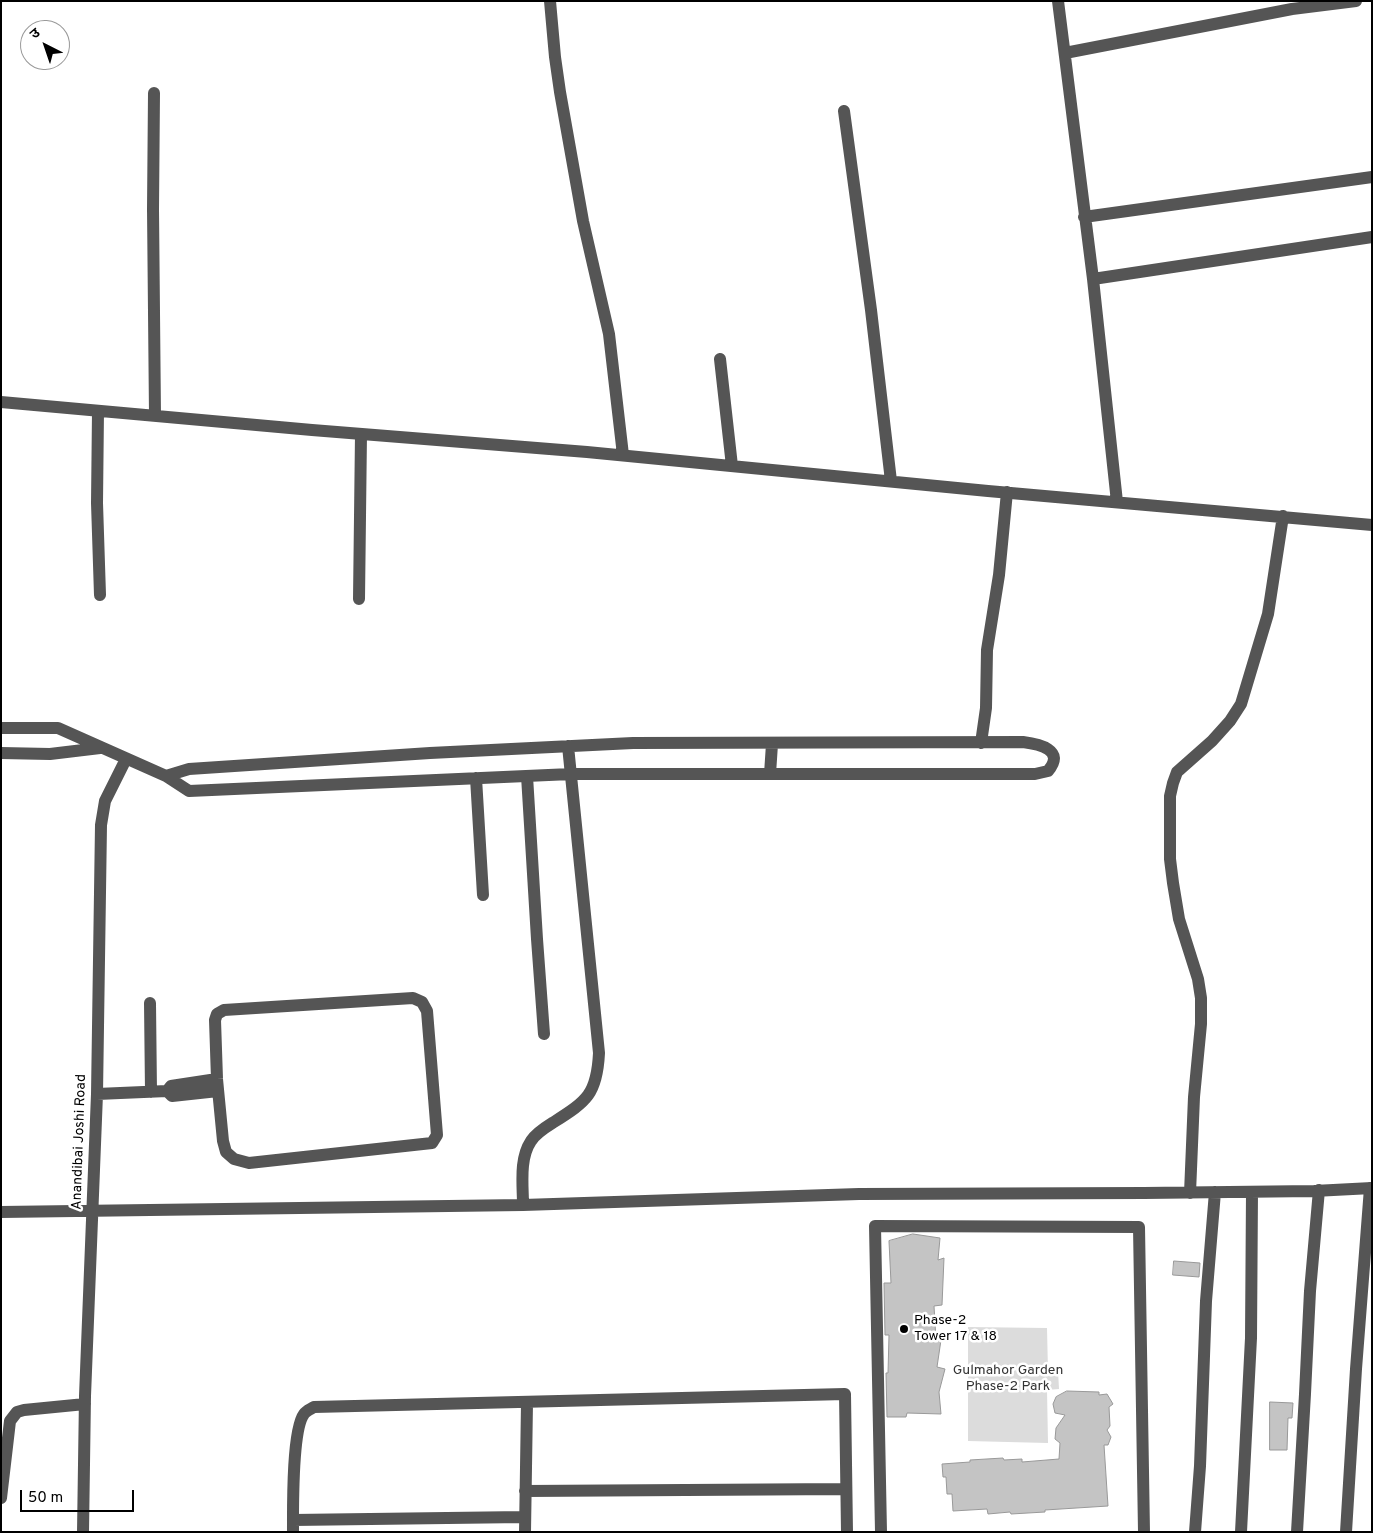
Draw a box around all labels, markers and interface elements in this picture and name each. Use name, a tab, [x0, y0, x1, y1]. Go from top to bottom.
north arrow	[20, 20, 70, 70]
text: उ	[27, 25, 44, 43]
street label: Anandibai Joshi Road	[69, 1074, 91, 1210]
place label: Phase-2 Tower 17 & 18	[914, 1313, 997, 1345]
marker: Phase-2 Tower 17 & 18	[898, 1323, 910, 1335]
park label: Gulmahor Garden Phase-2 Park	[953, 1363, 1063, 1395]
scale bar	[22, 1480, 136, 1512]
text: 50 m	[28, 1489, 63, 1508]

